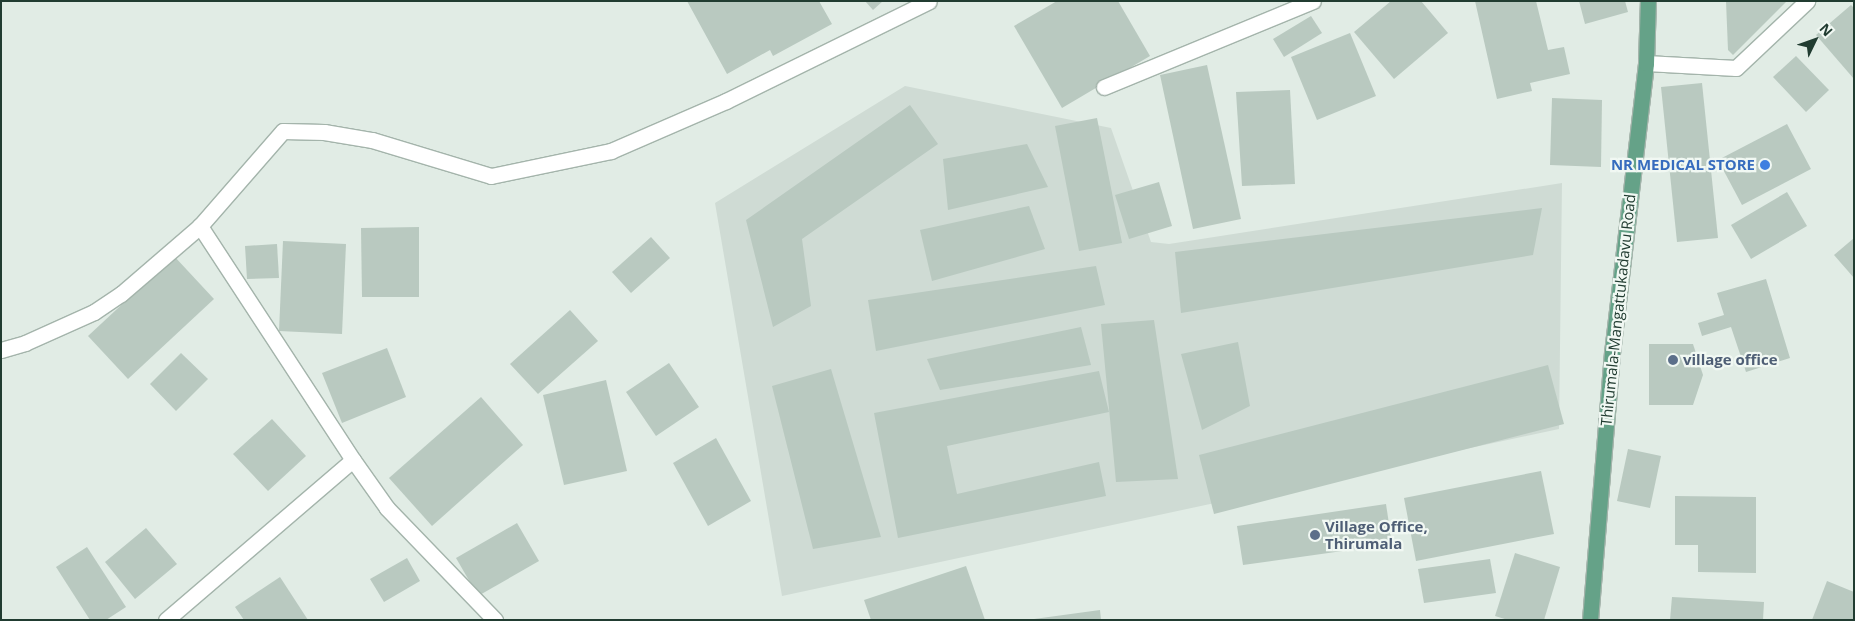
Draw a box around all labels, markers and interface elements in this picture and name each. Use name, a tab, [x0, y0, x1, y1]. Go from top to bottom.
north arrow	[1790, 15, 1840, 65]
text: N	[1816, 19, 1837, 40]
place label: NR MEDICAL STORE	[1611, 156, 1755, 174]
marker: NR MEDICAL STORE	[1759, 159, 1771, 171]
street label: Thirumala-Mangattukadavu Road	[1597, 193, 1639, 427]
place label: village office	[1683, 351, 1778, 369]
marker: village office	[1667, 354, 1679, 366]
place label: Village Office, Thirumala	[1325, 517, 1428, 552]
marker: Village Office, Thirumala	[1309, 529, 1321, 541]

